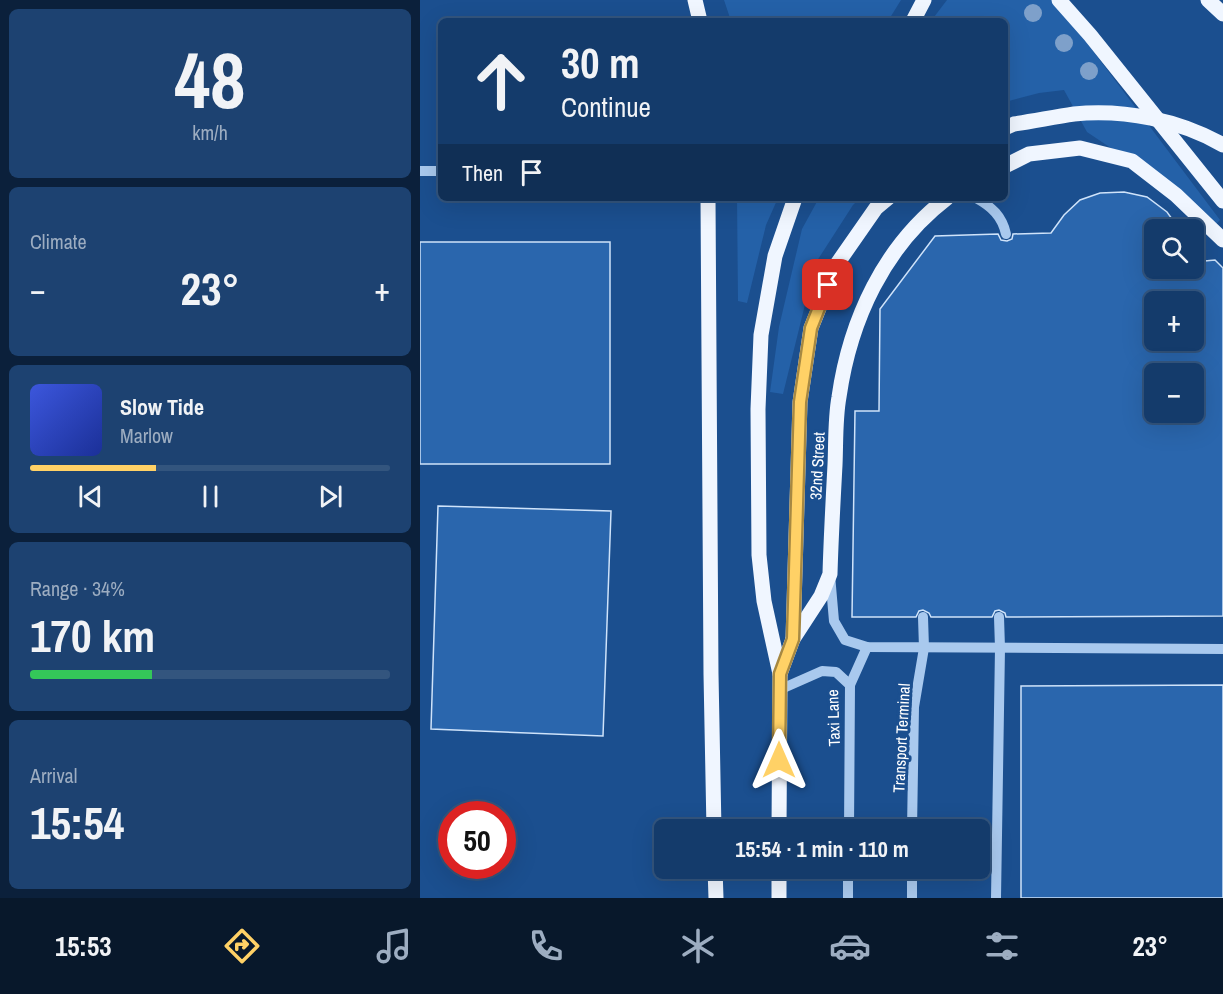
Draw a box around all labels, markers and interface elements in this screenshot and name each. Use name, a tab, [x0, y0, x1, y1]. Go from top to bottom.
text: 48	[174, 27, 246, 132]
text: 30 m	[561, 35, 640, 91]
icon: ahead	[462, 42, 540, 120]
text: Continue	[561, 89, 651, 125]
text: km/h	[192, 119, 228, 146]
icon: arrive	[515, 156, 548, 189]
text: Then	[462, 158, 503, 188]
map controls	[1144, 219, 1204, 423]
button: search	[1144, 219, 1204, 279]
text: Climate	[30, 228, 87, 255]
text: 23°	[180, 258, 240, 319]
pin	[802, 259, 853, 310]
text: −	[30, 267, 46, 311]
text: +	[374, 267, 390, 311]
icon: arrive	[811, 268, 844, 301]
button: +	[1144, 291, 1204, 351]
button: −	[1144, 363, 1204, 423]
text: Slow Tide	[120, 392, 204, 422]
text: Marlow	[120, 422, 173, 449]
street label: 32nd Street	[804, 431, 830, 500]
icon: previous	[74, 480, 107, 513]
icon: pause	[194, 480, 227, 513]
icon: next	[314, 480, 347, 513]
text: Range · 34%	[30, 575, 125, 602]
text: 170 km	[30, 605, 155, 666]
street label: Transport Terminal	[887, 683, 915, 793]
street label: Taxi Lane	[821, 689, 845, 747]
position arrow	[747, 728, 811, 792]
text: Arrival	[30, 762, 77, 789]
text: 15:54	[30, 792, 124, 853]
speed limit sign: 50	[438, 801, 516, 879]
text: 15:54 · 1 min · 110 m	[735, 834, 909, 864]
icon: directions	[221, 925, 263, 967]
icon: music	[373, 925, 415, 967]
icon: phone	[525, 925, 567, 967]
icon: climate	[677, 925, 719, 967]
icon: car	[829, 925, 871, 967]
icon: filters	[981, 925, 1023, 967]
text: 15:53	[55, 928, 112, 964]
text: 23°	[1133, 928, 1168, 964]

